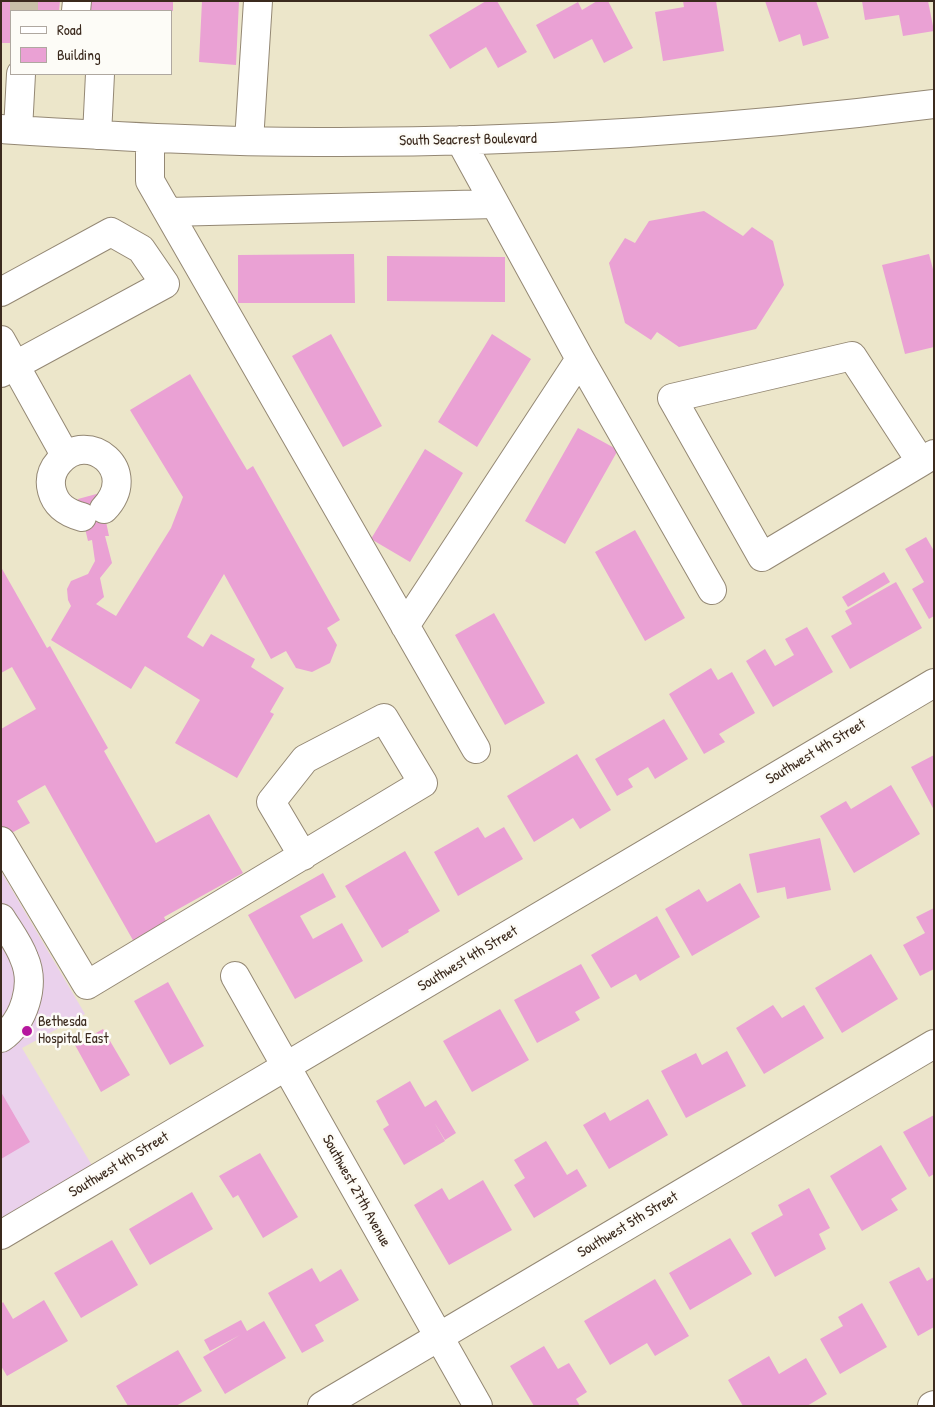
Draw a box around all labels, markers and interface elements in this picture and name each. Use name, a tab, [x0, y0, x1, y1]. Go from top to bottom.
legend	[10, 10, 172, 75]
text: Road	[57, 19, 82, 40]
text: Building	[57, 44, 101, 65]
street label: South Seacrest Boulevard	[399, 130, 537, 150]
street label: Southwest 4th Street	[763, 715, 869, 789]
street label: Southwest 4th Street	[415, 922, 521, 996]
place label: Bethesda Hospital East	[38, 1013, 109, 1048]
marker: Bethesda Hospital East	[20, 1024, 34, 1038]
street label: Southwest 4th Street	[66, 1128, 172, 1202]
street label: Southwest 27th Avenue	[318, 1132, 394, 1250]
street label: Southwest 5th Street	[575, 1188, 681, 1262]

